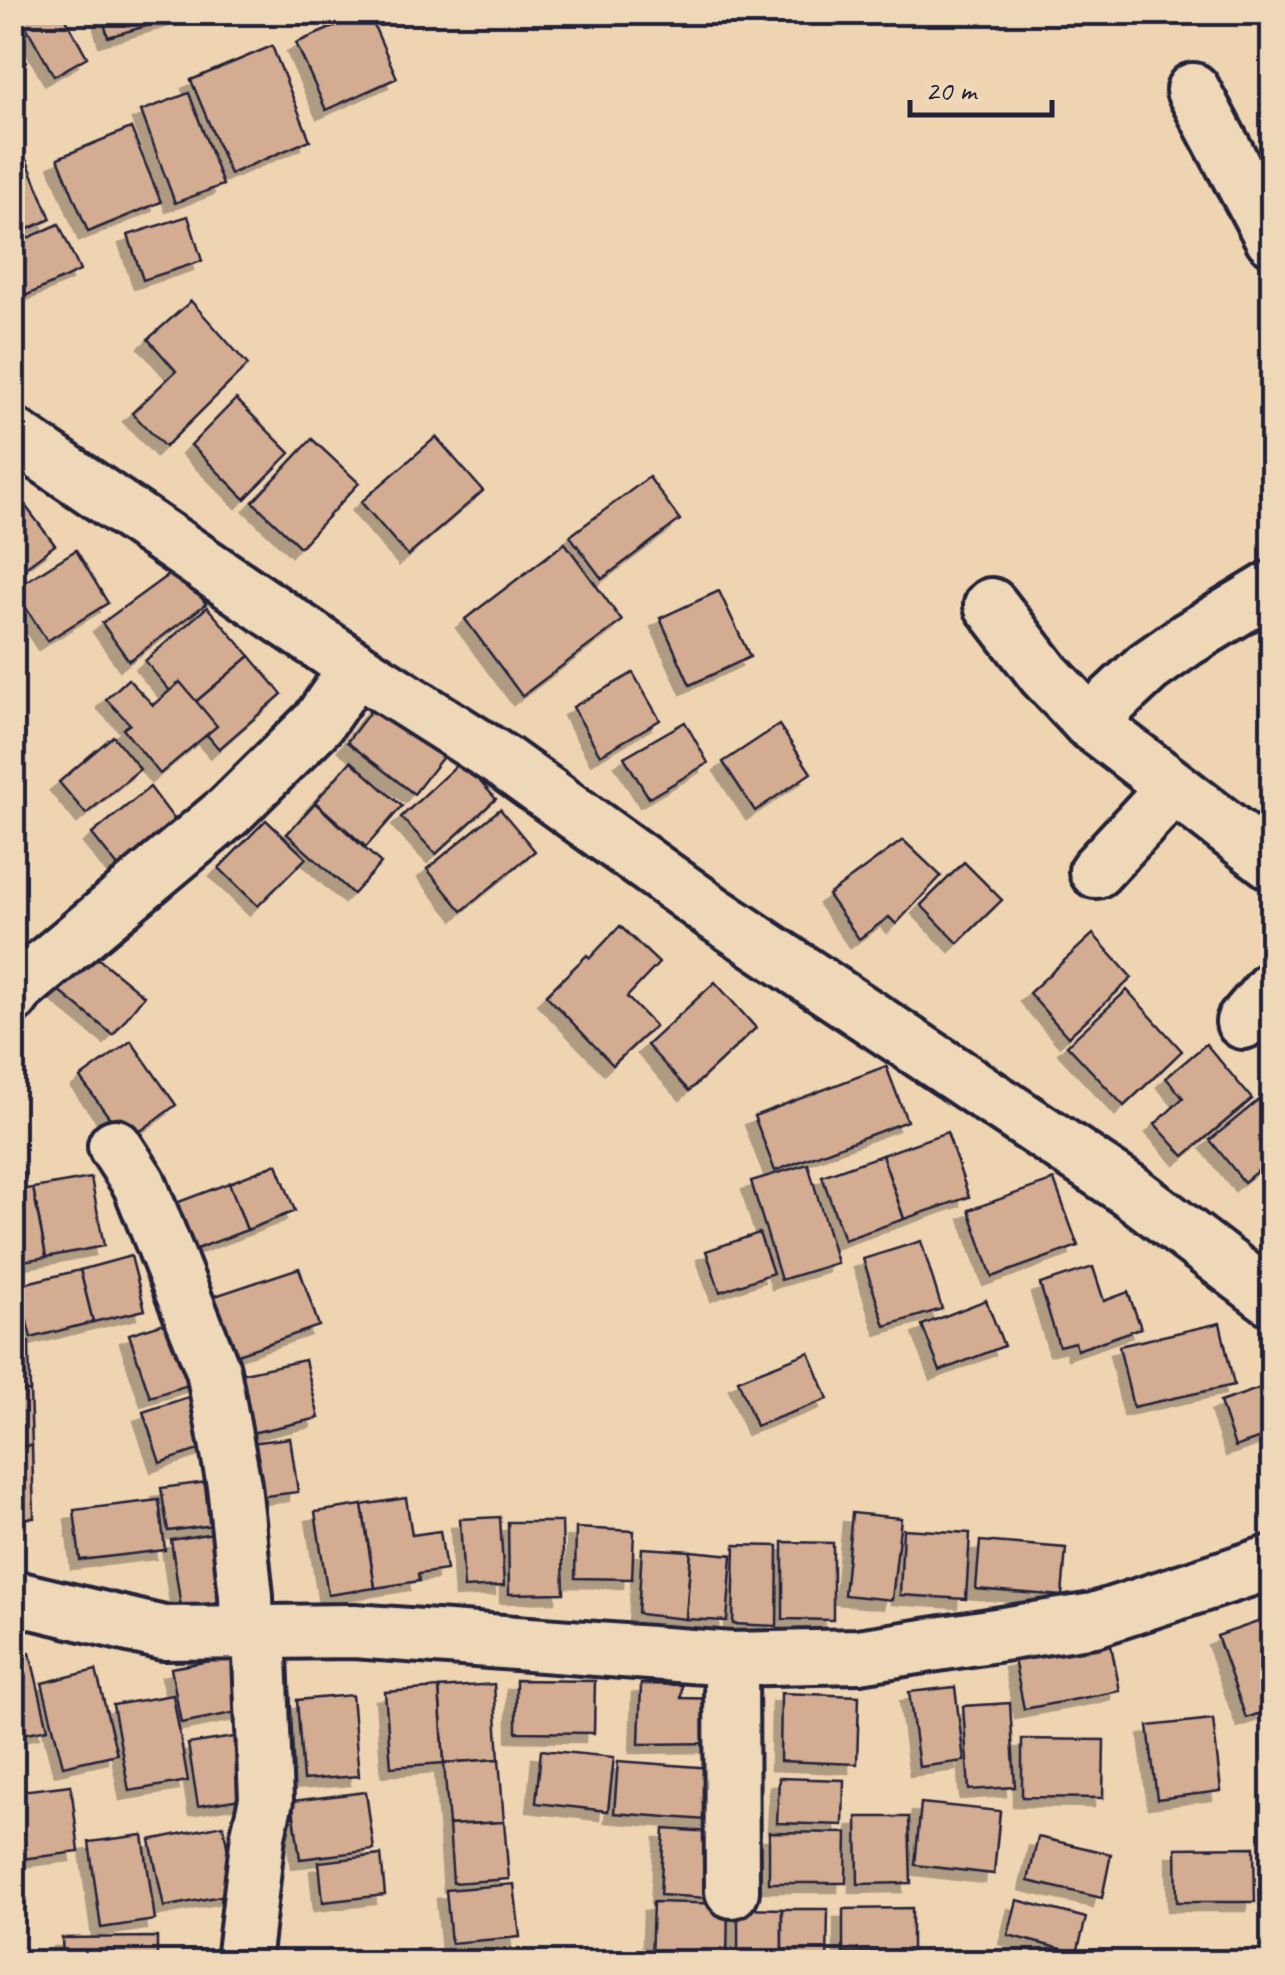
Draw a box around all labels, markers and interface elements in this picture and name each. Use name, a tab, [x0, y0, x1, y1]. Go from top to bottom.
scale bar	[910, 55, 1052, 117]
text: 20 m	[925, 71, 978, 109]

